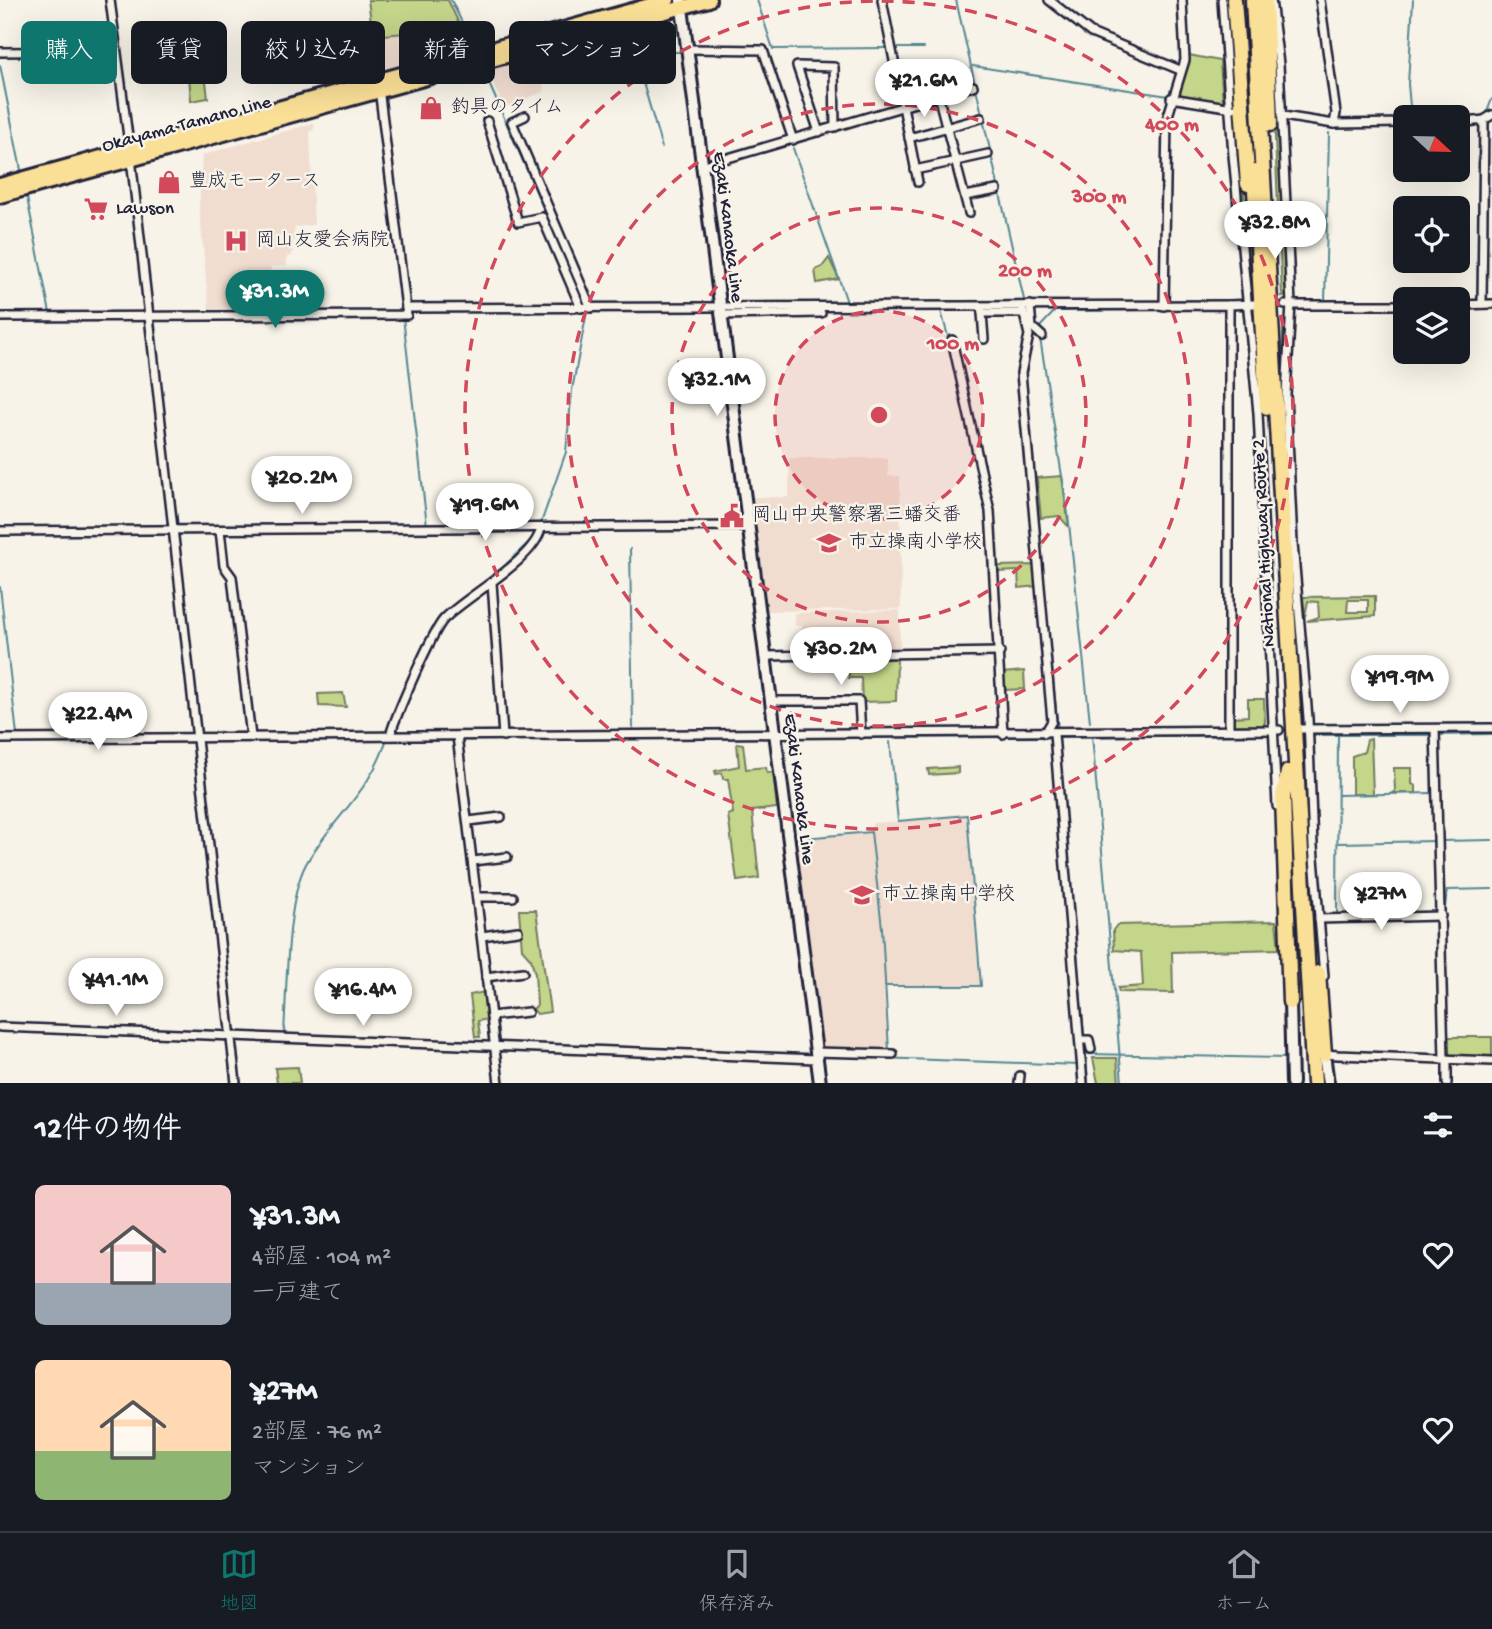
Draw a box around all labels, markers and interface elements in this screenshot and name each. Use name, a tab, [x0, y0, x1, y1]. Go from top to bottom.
chip: 購入	[21, 21, 117, 84]
chip: 賃貸	[131, 21, 227, 84]
chip: 絞り込み	[241, 21, 385, 84]
chip: 新着	[399, 21, 495, 84]
chip: マンション	[509, 21, 676, 84]
pin: ¥21.6M	[867, 60, 981, 119]
text: ¥21.6M	[891, 68, 957, 95]
street label: Okayama Tamano Line	[100, 91, 274, 159]
shop icon: 釣具のタイム	[417, 94, 445, 122]
place label: 釣具のタイム	[451, 97, 563, 120]
north arrow	[1393, 105, 1470, 182]
map controls	[1393, 105, 1470, 364]
text: 400 m	[1144, 114, 1199, 139]
street label: Ezaki Kanaoka Line	[706, 150, 748, 304]
shop icon: 豊成モータース	[155, 168, 183, 196]
place label: 豊成モータース	[189, 170, 320, 194]
text: 300 m	[1071, 186, 1126, 211]
supermarket icon: Lawson	[82, 195, 110, 223]
button: locate	[1393, 196, 1470, 273]
place label: Lawson	[116, 198, 174, 221]
pin: ¥32.8M	[1218, 202, 1332, 261]
text: ¥32.8M	[1240, 210, 1310, 237]
hospital icon: 岡山友愛会病院	[222, 227, 250, 255]
place label: 岡山友愛会病院	[256, 229, 389, 253]
text: 200 m	[998, 260, 1052, 285]
pin: ¥31.3M	[218, 270, 332, 330]
text: ¥31.3M	[241, 279, 309, 306]
button: layers	[1393, 287, 1470, 364]
text: 100 m	[926, 333, 979, 358]
pin: ¥32.1M	[660, 358, 774, 418]
text: ¥32.1M	[684, 367, 750, 394]
centre of rings	[867, 403, 891, 427]
street label: National Highway Route 2	[1248, 438, 1282, 648]
pin: ¥20.2M	[245, 456, 359, 516]
text: ¥20.2M	[267, 465, 337, 492]
pin: ¥19.6M	[428, 484, 542, 543]
text: ¥19.6M	[452, 492, 518, 519]
public building icon: 岡山中央警察署三蟠交番	[718, 502, 746, 530]
place label: 岡山中央警察署三蟠交番	[752, 504, 961, 528]
school or university icon: 市立操南小学校	[815, 529, 843, 557]
place label: 市立操南小学校	[849, 531, 982, 555]
pin: ¥30.2M	[784, 628, 898, 687]
text: ¥30.2M	[806, 636, 876, 663]
pin: ¥19.9M	[1343, 656, 1457, 715]
text: ¥19.9M	[1367, 664, 1433, 691]
pin: ¥22.4M	[41, 692, 155, 752]
text: ¥22.4M	[64, 701, 132, 728]
street label: Ezaki Kanaoka Line	[777, 712, 819, 866]
pin: ¥27M	[1340, 872, 1422, 932]
school or university icon: 市立操南中学校	[848, 881, 876, 909]
text: ¥27M	[1356, 881, 1406, 908]
place label: 市立操南中学校	[882, 883, 1015, 907]
pin: ¥41.1M	[59, 958, 173, 1018]
text: ¥41.1M	[84, 967, 148, 994]
pin: ¥16.4M	[306, 968, 420, 1028]
text: ¥16.4M	[330, 977, 396, 1004]
icon: filters	[1419, 1106, 1457, 1144]
text: 12件の物件	[35, 1114, 182, 1149]
text: ¥31.3M	[252, 1201, 339, 1236]
icon: home	[91, 1213, 175, 1297]
icon: heart	[1419, 1236, 1457, 1274]
text: 4部屋 · 104 m²	[252, 1245, 391, 1272]
text: 一戸建て	[252, 1281, 344, 1308]
text: ¥27M	[252, 1376, 317, 1411]
icon: home	[91, 1388, 175, 1472]
icon: heart	[1419, 1411, 1457, 1449]
text: 2部屋 · 76 m²	[252, 1420, 382, 1447]
text: マンション	[252, 1456, 366, 1483]
tab: 地図	[220, 1545, 258, 1617]
tab: 保存済み	[699, 1545, 775, 1617]
tab: ホーム	[1215, 1545, 1272, 1617]

